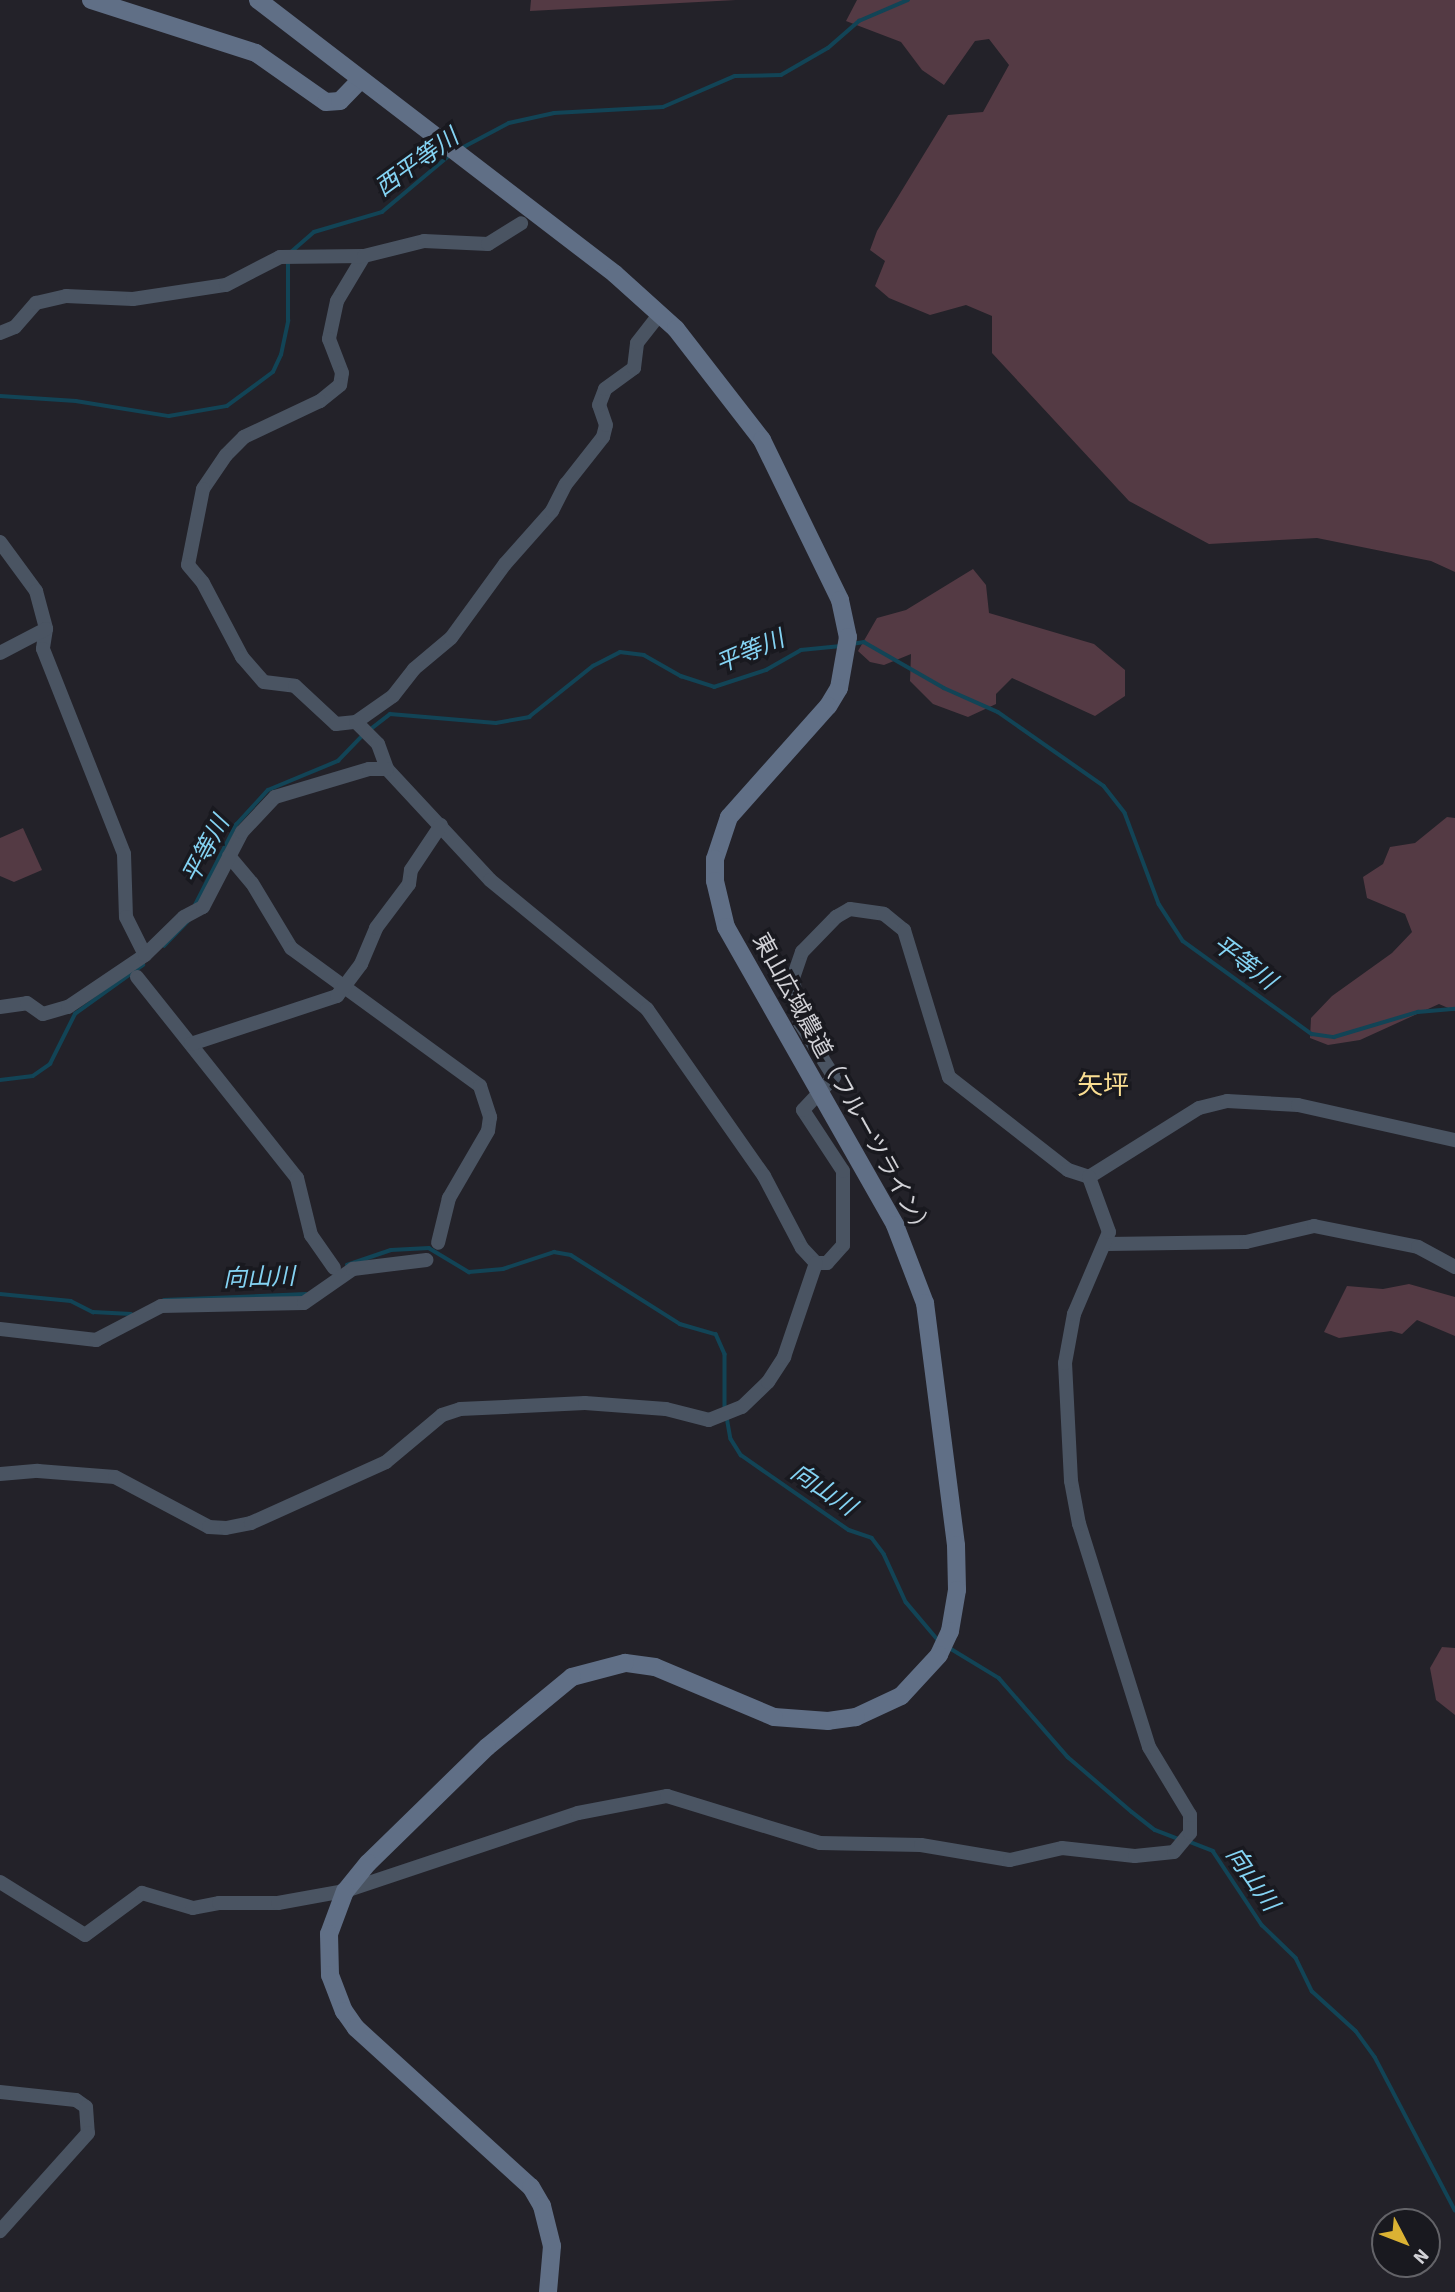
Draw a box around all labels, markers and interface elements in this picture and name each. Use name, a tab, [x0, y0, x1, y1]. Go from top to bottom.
water label: 西平等川	[370, 123, 464, 203]
water label: 平等川	[711, 625, 789, 679]
water label: 平等川	[176, 811, 236, 889]
street label: 東山広域農道（フルーツライン）	[746, 928, 938, 1244]
water label: 平等川	[1207, 930, 1281, 996]
district label: 矢坪	[1077, 1070, 1129, 1102]
water label: 向山川	[223, 1262, 295, 1294]
water label: 向山川	[785, 1458, 861, 1522]
water label: 向山川	[1220, 1841, 1284, 1917]
north arrow	[1371, 2208, 1441, 2278]
text: N	[1406, 2242, 1435, 2270]

